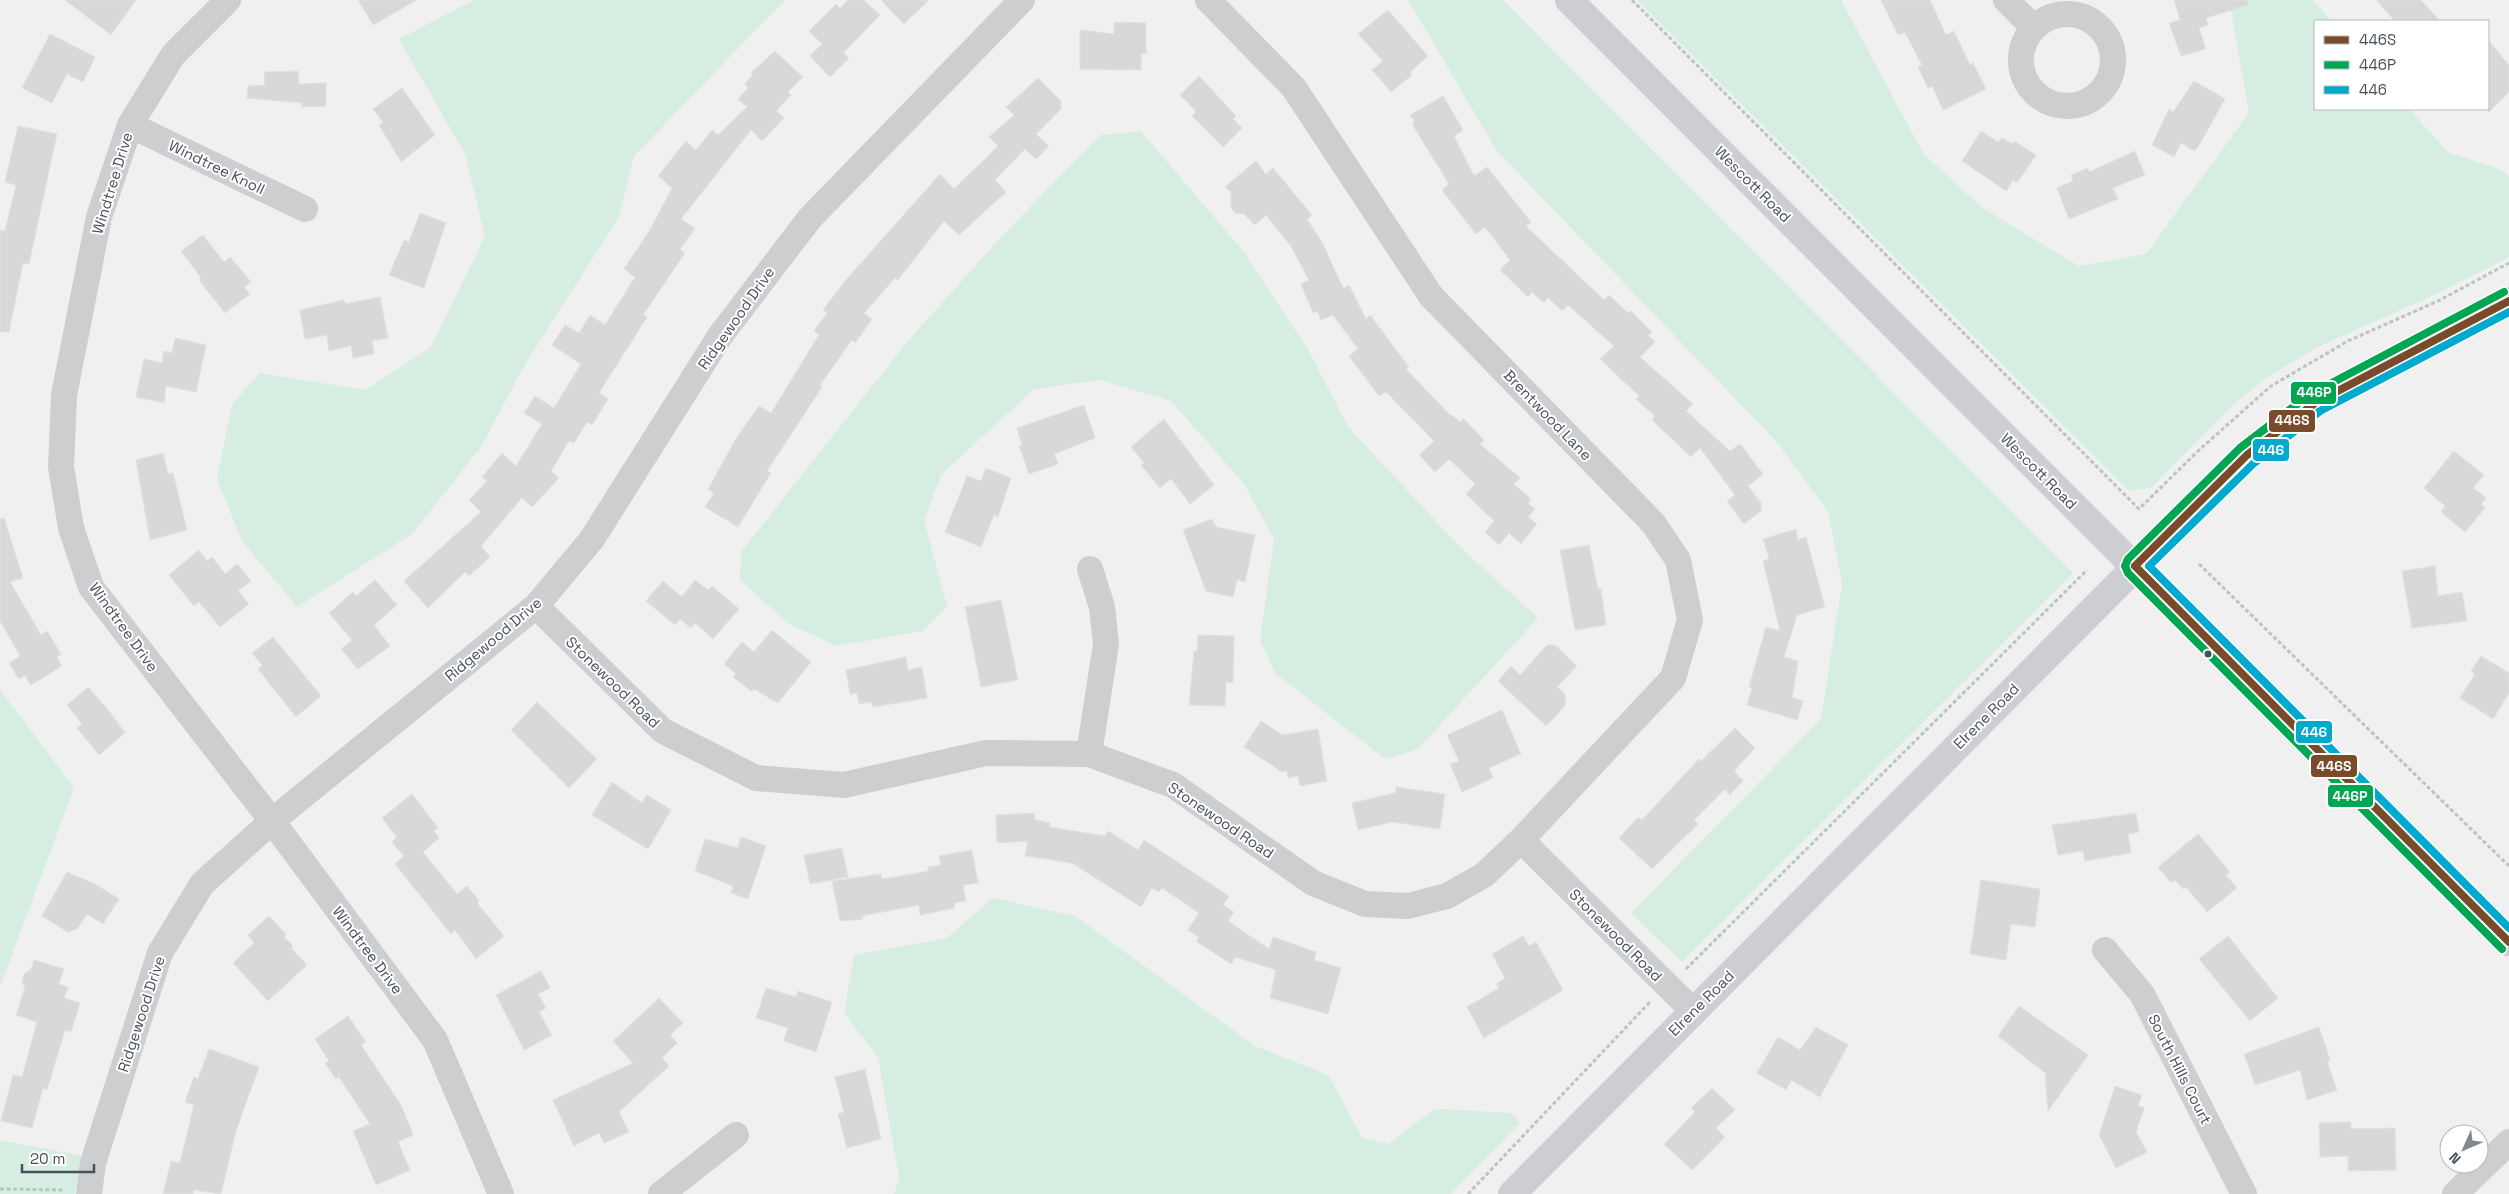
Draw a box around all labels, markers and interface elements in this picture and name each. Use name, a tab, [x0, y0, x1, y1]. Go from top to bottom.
legend	[2314, 20, 2489, 110]
text: 446S	[2359, 30, 2396, 49]
text: 446P	[2359, 55, 2396, 74]
text: 446	[2359, 80, 2387, 99]
street label: Windtree Drive	[87, 130, 137, 236]
street label: Windtree Knoll	[166, 136, 268, 198]
street label: Wescott Road	[1711, 142, 1795, 226]
street label: Ridgewood Drive	[694, 263, 779, 373]
street label: Brentwood Lane	[1500, 366, 1596, 464]
line badge: 446P	[2290, 381, 2337, 405]
text: 446P	[2297, 383, 2332, 401]
line badge: 446S	[2268, 409, 2316, 433]
text: 446S	[2275, 411, 2310, 429]
street label: Wescott Road	[1997, 429, 2081, 513]
line badge: 446	[2252, 438, 2290, 462]
text: 446	[2258, 441, 2285, 459]
street label: Windtree Drive	[85, 579, 163, 675]
street label: Ridgewood Drive	[441, 593, 546, 685]
street label: Stonewood Road	[562, 632, 664, 732]
unlabelled marker	[2203, 649, 2213, 659]
street label: Elrene Road	[1949, 679, 2023, 753]
line badge: 446	[2295, 720, 2333, 744]
text: 446	[2301, 723, 2328, 741]
line badge: 446S	[2310, 754, 2358, 778]
text: 446S	[2317, 757, 2352, 775]
street label: Stonewood Road	[1164, 778, 1278, 862]
line badge: 446P	[2327, 784, 2374, 808]
text: 446P	[2333, 787, 2368, 805]
street label: Stonewood Road	[1566, 885, 1666, 985]
street label: Windtree Drive	[329, 902, 407, 998]
street label: Ridgewood Drive	[113, 953, 169, 1074]
street label: Elrene Road	[1664, 966, 1738, 1040]
street label: South Hills Court	[2144, 1011, 2216, 1127]
north arrow	[2439, 1124, 2489, 1174]
scale bar	[22, 1142, 95, 1174]
text: 20 m	[30, 1149, 65, 1168]
text: N	[2445, 1149, 2464, 1168]

